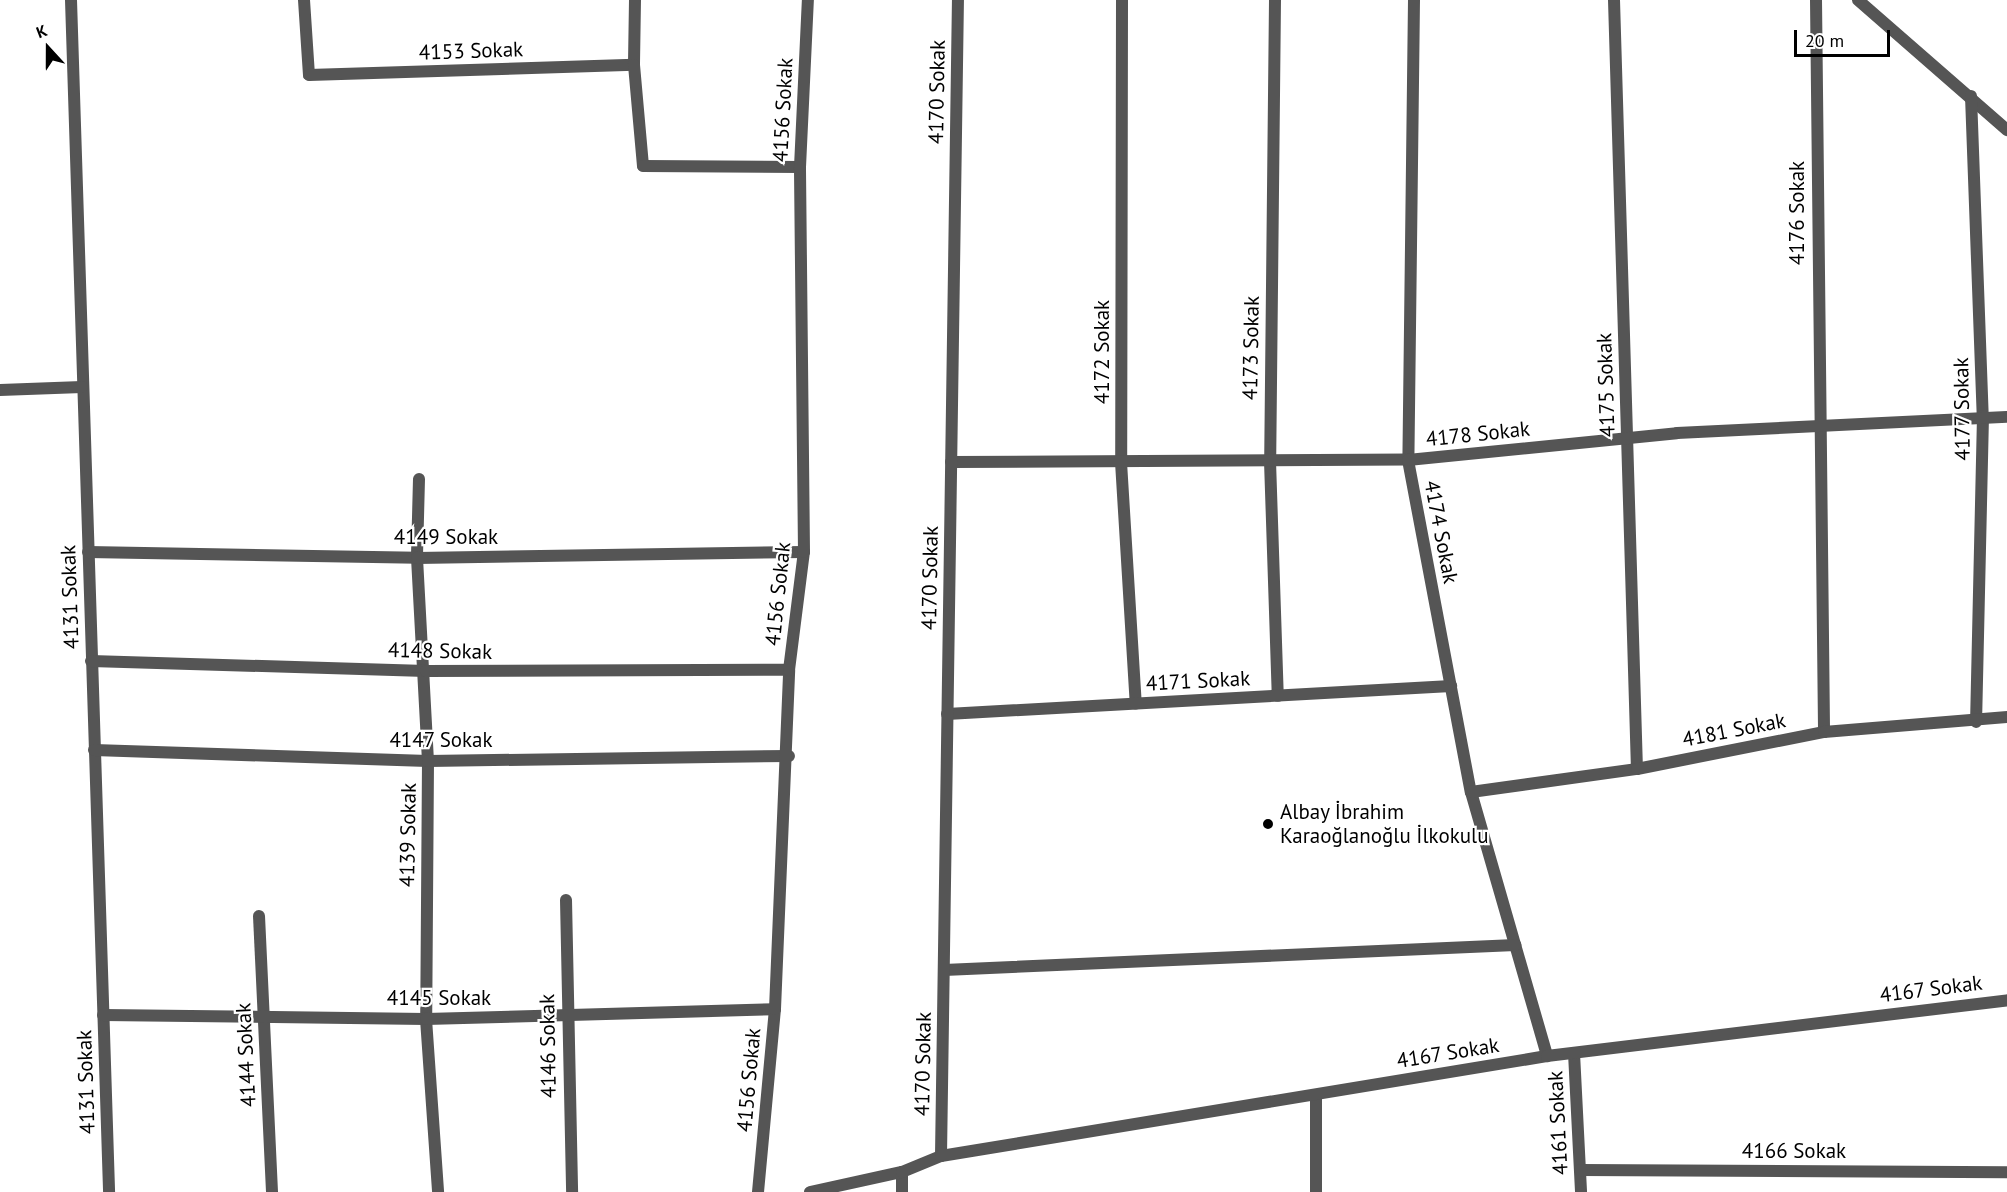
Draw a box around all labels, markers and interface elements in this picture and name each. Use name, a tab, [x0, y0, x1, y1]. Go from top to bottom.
north arrow	[18, 18, 78, 78]
scale bar	[1797, 18, 1893, 56]
text: K	[33, 20, 50, 42]
text: 20 m	[1805, 29, 1844, 52]
street label: 4153 Sokak	[418, 37, 524, 65]
street label: 4170 Sokak	[923, 40, 951, 144]
street label: 4156 Sokak	[768, 57, 798, 163]
street label: 4176 Sokak	[1784, 161, 1810, 265]
street label: 4173 Sokak	[1237, 296, 1265, 400]
street label: 4172 Sokak	[1089, 300, 1115, 404]
street label: 4175 Sokak	[1592, 332, 1620, 438]
street label: 4177 Sokak	[1948, 357, 1976, 461]
street label: 4178 Sokak	[1425, 416, 1531, 452]
street label: 4174 Sokak	[1419, 478, 1463, 586]
street label: 4149 Sokak	[394, 524, 498, 550]
street label: 4170 Sokak	[916, 526, 944, 630]
street label: 4156 Sokak	[760, 541, 796, 647]
street label: 4131 Sokak	[56, 544, 84, 650]
street label: 4148 Sokak	[388, 637, 492, 665]
street label: 4171 Sokak	[1145, 666, 1251, 696]
street label: 4181 Sokak	[1680, 708, 1788, 752]
street label: 4147 Sokak	[389, 727, 493, 753]
street label: 4139 Sokak	[394, 783, 422, 887]
place label: Albay İbrahim Karaoğlanoğlu İlkokulu	[1280, 799, 1488, 849]
marker: Albay İbrahim Karaoğlanoğlu İlkokulu	[1261, 817, 1275, 831]
street label: 4167 Sokak	[1878, 970, 1984, 1008]
street label: 4145 Sokak	[387, 985, 491, 1011]
street label: 4146 Sokak	[534, 994, 562, 1098]
street label: 4144 Sokak	[231, 1002, 261, 1108]
street label: 4170 Sokak	[909, 1012, 937, 1116]
street label: 4156 Sokak	[732, 1027, 766, 1133]
street label: 4131 Sokak	[72, 1029, 100, 1135]
street label: 4167 Sokak	[1395, 1032, 1501, 1074]
street label: 4161 Sokak	[1543, 1070, 1573, 1176]
street label: 4166 Sokak	[1742, 1138, 1846, 1164]

